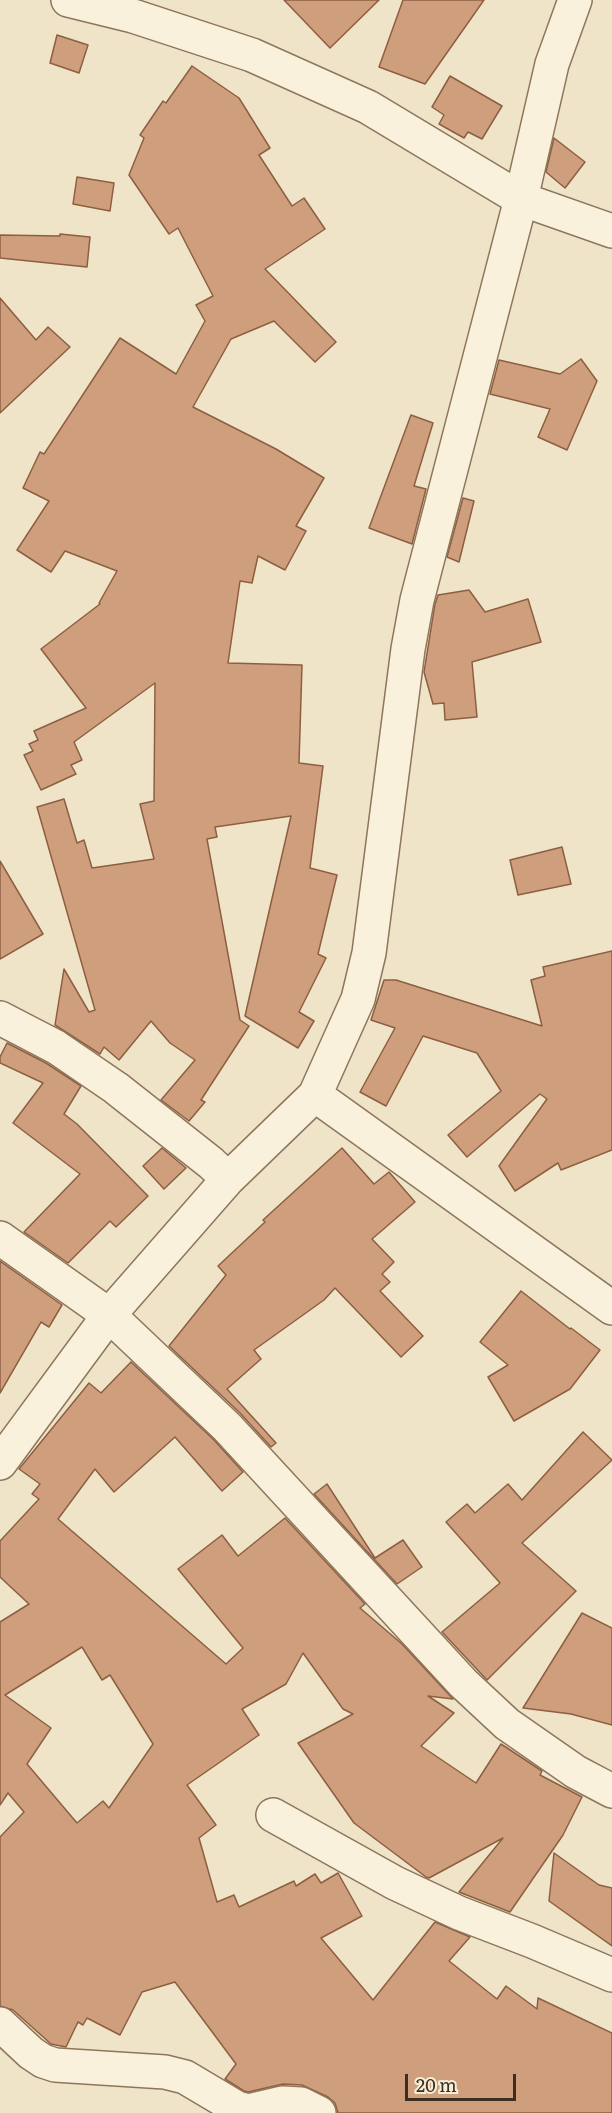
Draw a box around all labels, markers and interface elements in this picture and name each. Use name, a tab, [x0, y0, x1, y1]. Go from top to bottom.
scale bar	[408, 2062, 519, 2100]
text: 20 m	[416, 2071, 457, 2098]

